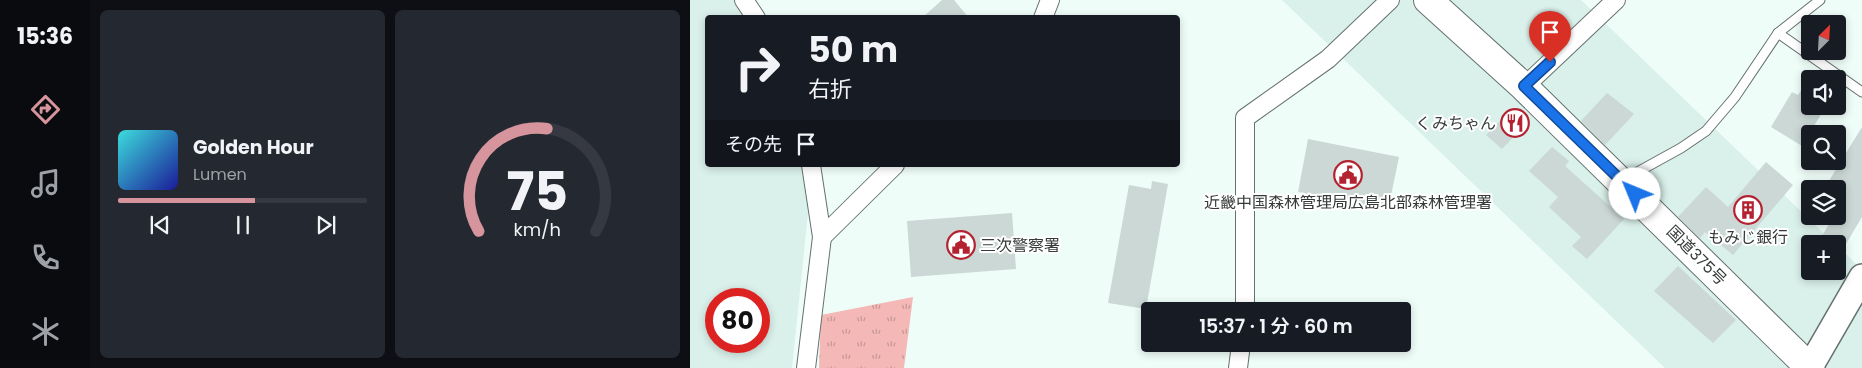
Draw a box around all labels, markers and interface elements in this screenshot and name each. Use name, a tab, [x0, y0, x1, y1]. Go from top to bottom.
pin	[1529, 11, 1571, 62]
north arrow	[1801, 15, 1846, 60]
map controls	[1801, 15, 1846, 280]
icon: arrive	[1536, 18, 1564, 46]
text: 15:36	[17, 21, 73, 52]
text: 50 m	[808, 25, 898, 74]
icon: right	[725, 35, 790, 100]
button: sound	[1801, 70, 1846, 115]
text: 右折	[808, 74, 852, 105]
icon: directions	[28, 92, 63, 127]
restaurant icon: くみちゃん	[1500, 108, 1530, 138]
place label: くみちゃん	[1415, 112, 1496, 135]
button: search	[1801, 125, 1846, 170]
icon: arrive	[792, 130, 820, 158]
text: その先	[725, 131, 782, 158]
text: Golden Hour	[193, 134, 314, 161]
text: 75	[507, 155, 568, 228]
public building icon: 近畿中国森林管理局広島北部森林管理署	[1333, 160, 1363, 190]
text: Lumen	[193, 163, 247, 186]
icon: music	[28, 166, 63, 201]
position arrow	[1608, 167, 1660, 219]
button: layers	[1801, 180, 1846, 225]
place label: 近畿中国森林管理局広島北部森林管理署	[1204, 191, 1492, 214]
building icon: もみじ銀行	[1733, 195, 1763, 225]
icon: previous	[146, 211, 174, 239]
icon: pause	[229, 211, 257, 239]
icon: next	[312, 211, 340, 239]
text: km/h	[514, 217, 561, 242]
street label: 国道375号	[1662, 220, 1732, 290]
place label: もみじ銀行	[1708, 226, 1788, 249]
public building icon: 三次警察署	[946, 230, 976, 260]
place label: 三次警察署	[980, 234, 1060, 257]
button: +	[1801, 235, 1846, 280]
icon: phone	[28, 240, 63, 275]
speed limit sign: 80	[705, 288, 770, 353]
text: 15:37 · 1 分 · 60 m	[1199, 313, 1353, 340]
icon: climate	[28, 314, 63, 349]

